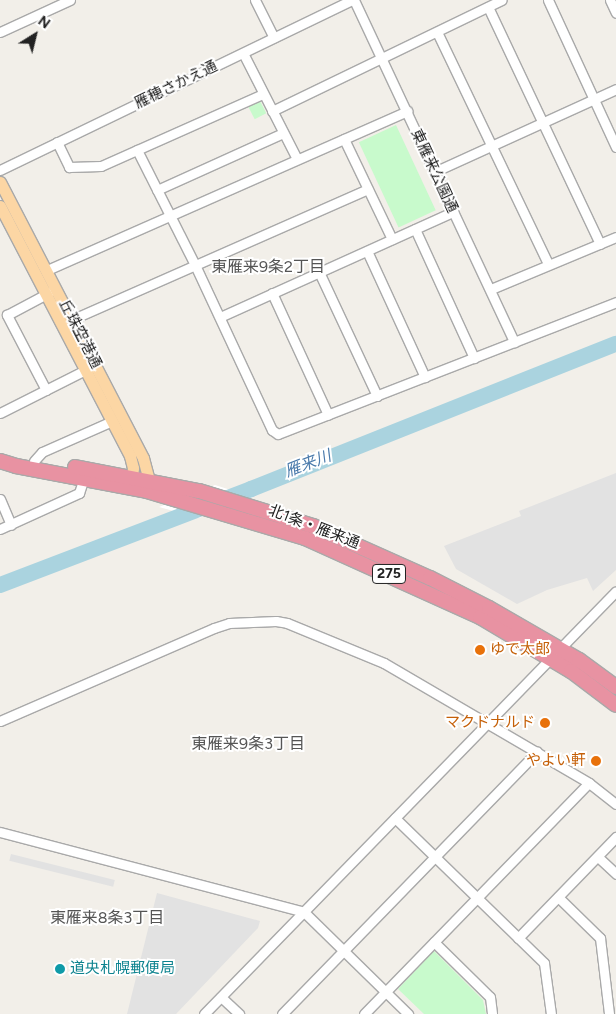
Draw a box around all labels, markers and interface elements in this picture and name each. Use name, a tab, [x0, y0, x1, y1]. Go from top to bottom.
north arrow	[10, 10, 60, 60]
text: N	[35, 12, 53, 33]
street label: 雁穂さかえ通	[132, 57, 220, 113]
street label: 東雁来公園通	[407, 126, 461, 216]
district label: 東雁来9条2丁目	[211, 257, 325, 277]
street label: 丘珠空港通	[55, 297, 105, 371]
water label: 雁来川	[282, 446, 334, 482]
street label: 北1条・雁来通	[266, 501, 362, 553]
road number: 275	[372, 562, 406, 586]
place label: ゆで太郎	[490, 641, 550, 659]
marker: ゆで太郎	[474, 644, 486, 656]
place label: マクドナルド	[445, 714, 535, 732]
marker: マクドナルド	[539, 717, 551, 729]
district label: 東雁来9条3丁目	[191, 734, 305, 754]
place label: やよい軒	[526, 752, 586, 770]
marker: やよい軒	[590, 755, 602, 767]
district label: 東雁来8条3丁目	[50, 908, 164, 928]
place label: 道央札幌郵便局	[70, 960, 175, 978]
marker: 道央札幌郵便局	[54, 963, 66, 975]

